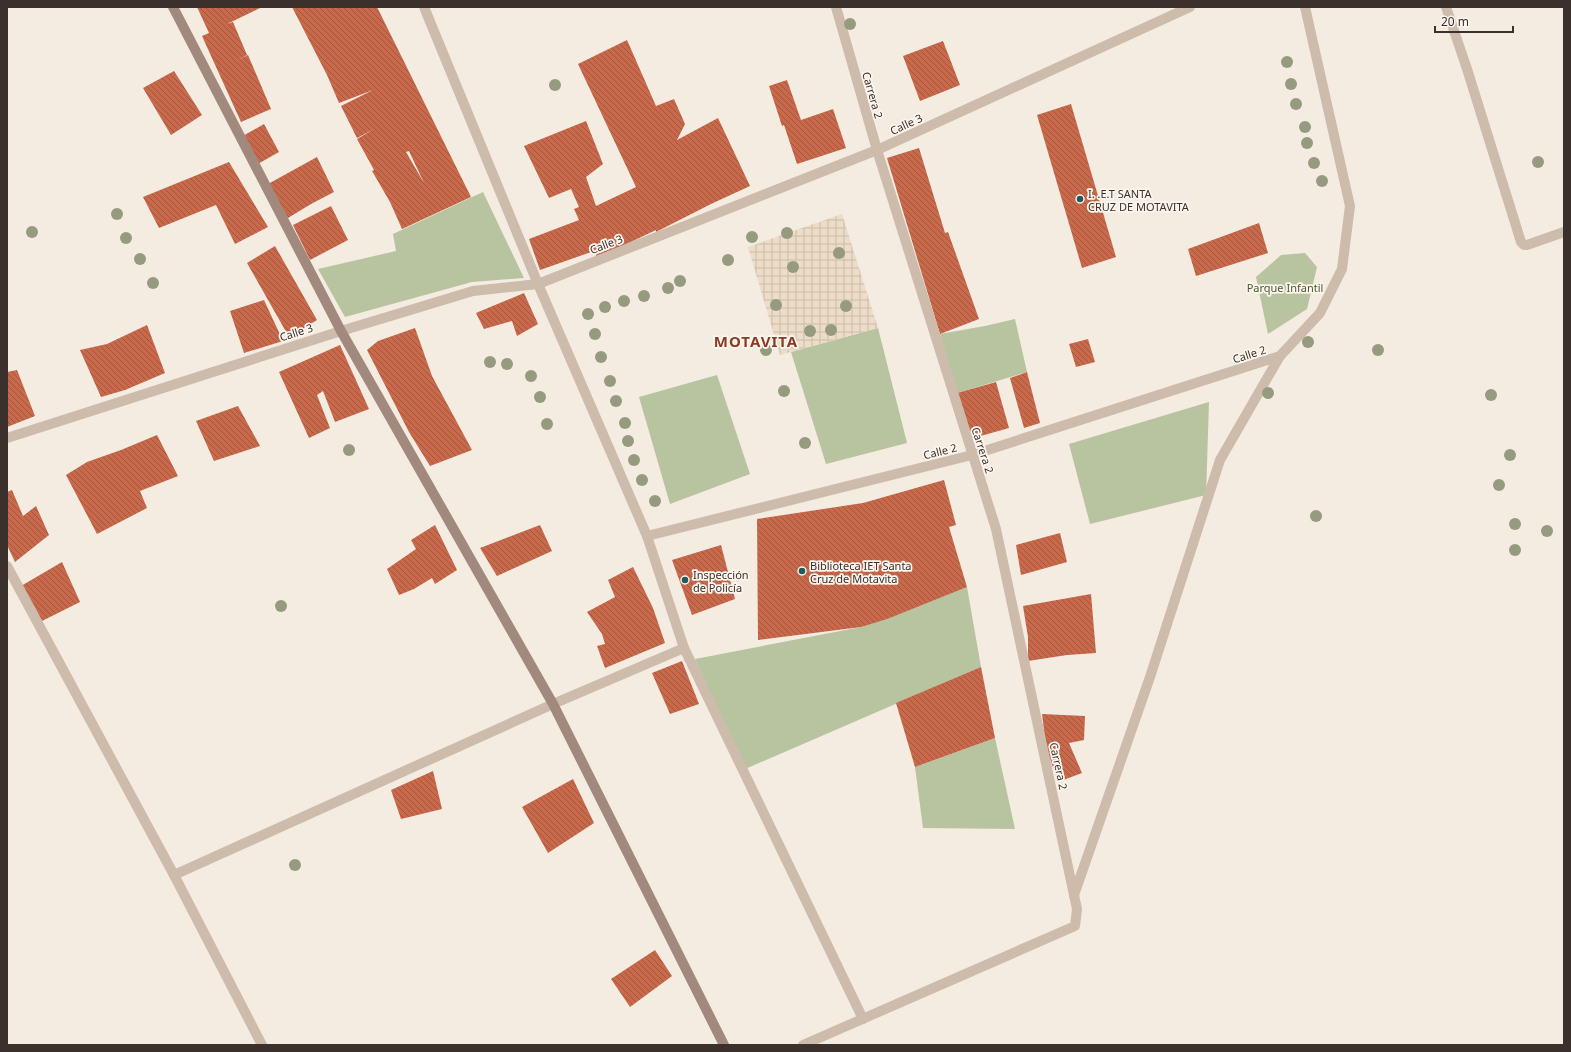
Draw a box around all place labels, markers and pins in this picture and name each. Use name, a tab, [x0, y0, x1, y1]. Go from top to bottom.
place label: I. .E.T SANTA CRUZ DE MOTAVITA	[1088, 186, 1190, 214]
marker: I. .E.T SANTA CRUZ DE MOTAVITA	[1075, 194, 1085, 204]
place label: Biblioteca IET Santa Cruz de Motavita	[810, 558, 912, 586]
marker: Biblioteca IET Santa Cruz de Motavita	[797, 566, 807, 576]
place label: Inspección de Policía	[693, 567, 749, 595]
marker: Inspección de Policía	[680, 575, 690, 585]

